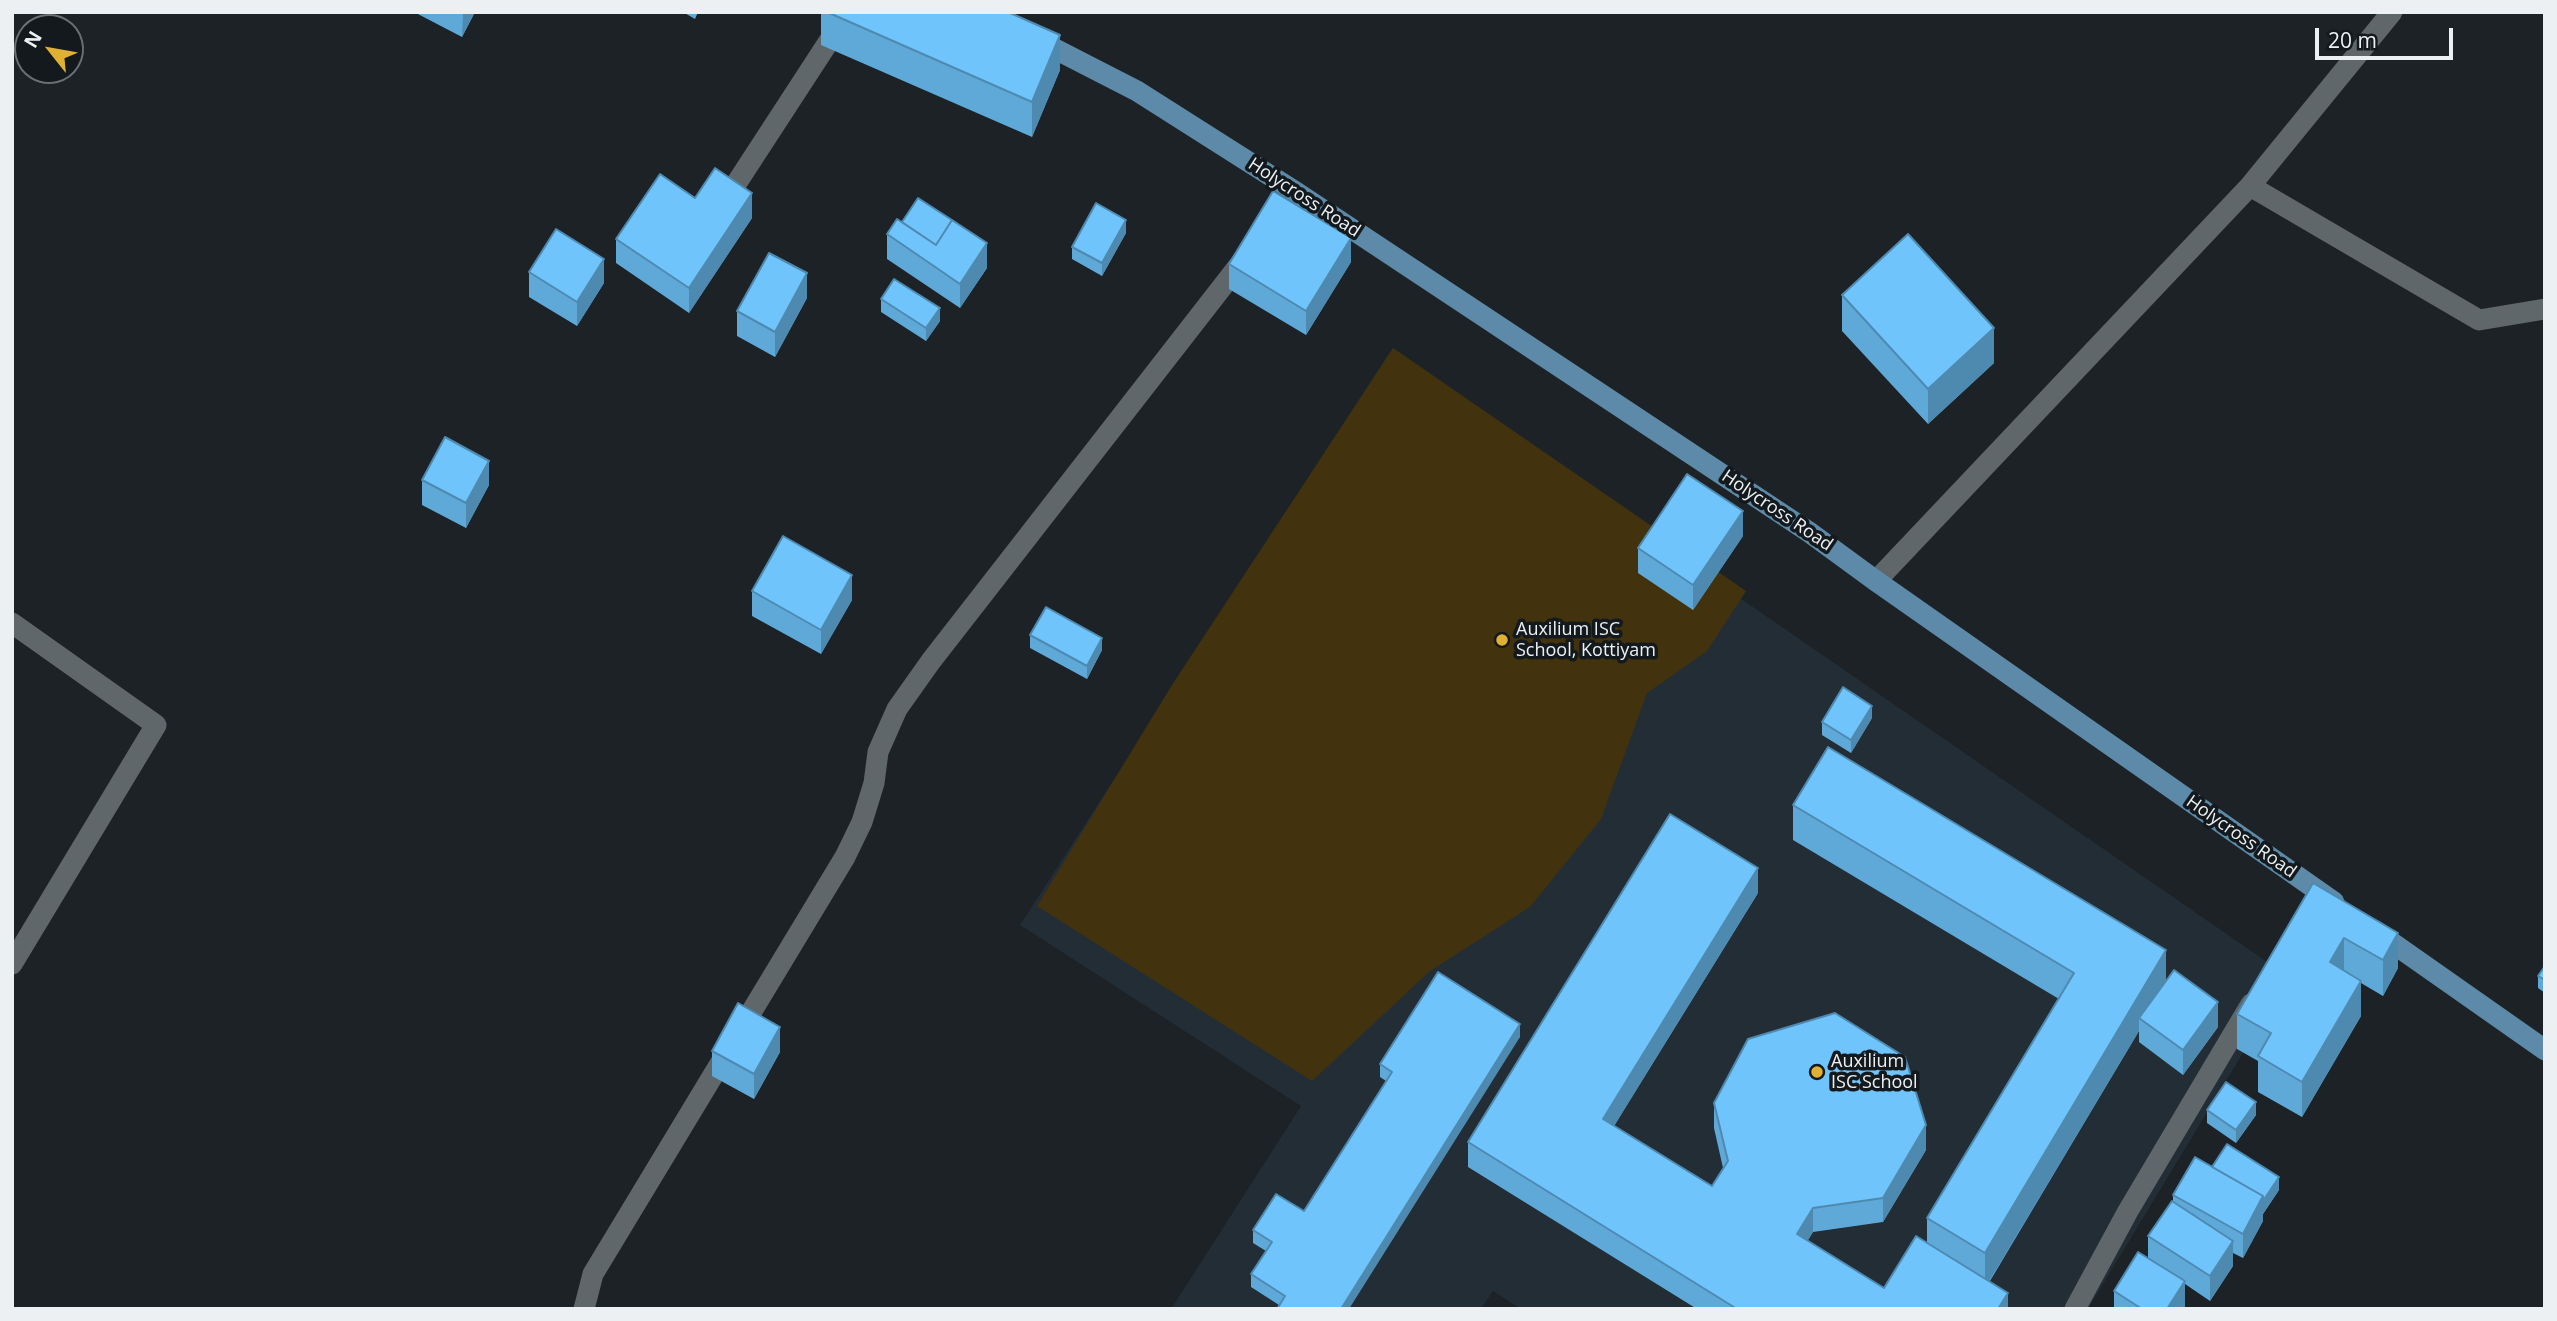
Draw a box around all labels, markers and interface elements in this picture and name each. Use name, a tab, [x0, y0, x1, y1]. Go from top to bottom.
north arrow	[14, 14, 84, 84]
scale bar	[2319, 14, 2457, 58]
text: N	[18, 26, 48, 53]
text: 20 m	[2328, 26, 2377, 54]
street label: Holycross Road	[1244, 154, 1364, 242]
street label: Holycross Road	[1717, 466, 1837, 556]
place label: Auxilium ISC School, Kottiyam	[1516, 619, 1656, 662]
marker: Auxilium ISC School, Kottiyam	[1494, 632, 1510, 648]
street label: Holycross Road	[2182, 791, 2300, 883]
place label: Auxilium ISC School	[1831, 1051, 1918, 1094]
marker: Auxilium ISC School	[1809, 1064, 1825, 1080]

